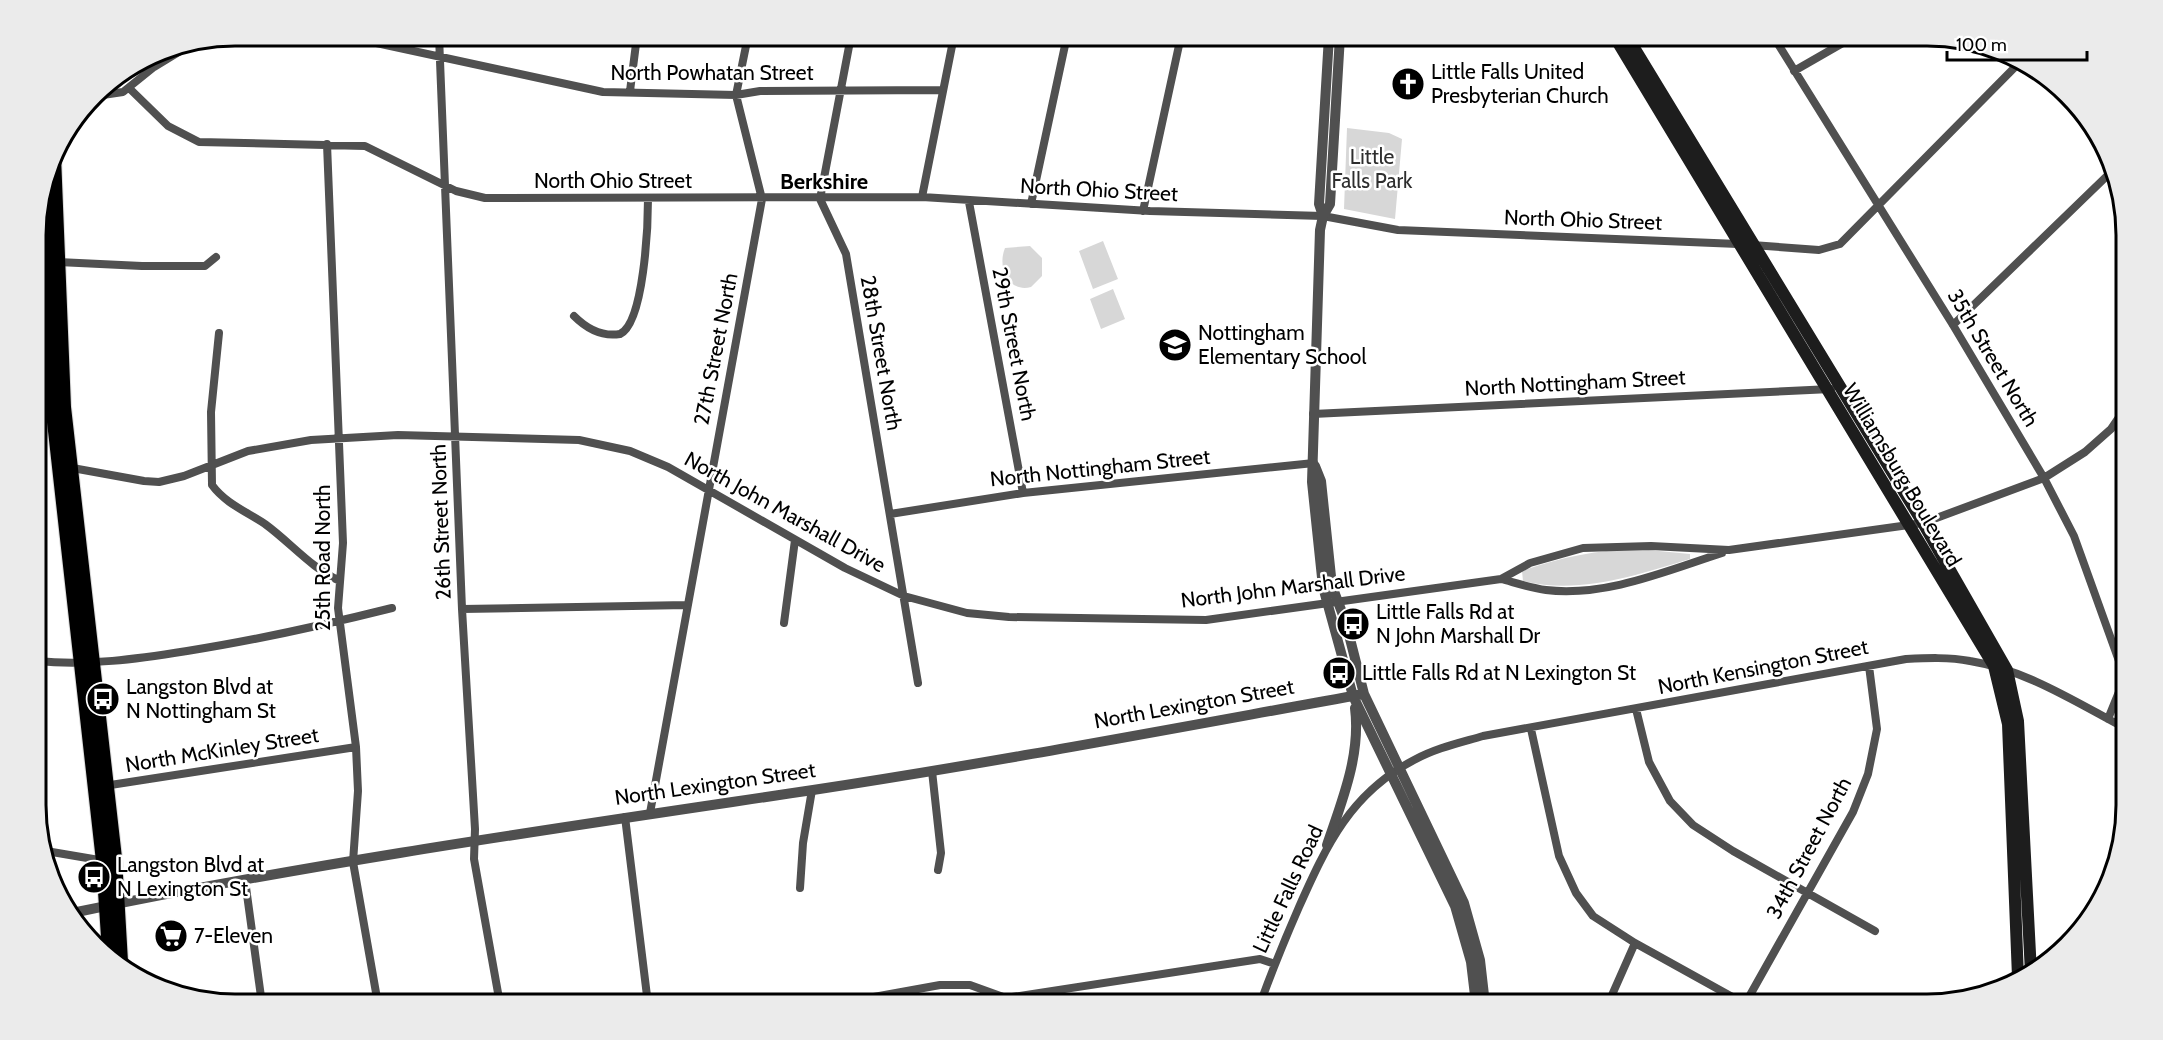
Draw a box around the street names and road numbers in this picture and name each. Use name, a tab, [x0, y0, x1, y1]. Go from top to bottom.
street label: North Powhatan Street	[610, 60, 814, 85]
street label: North Ohio Street	[534, 168, 692, 193]
street label: North Ohio Street	[1019, 173, 1179, 206]
street label: North Ohio Street	[1504, 204, 1662, 235]
street label: 29th Street North	[987, 265, 1042, 423]
street label: 27th Street North	[688, 271, 743, 427]
street label: 28th Street North	[856, 274, 907, 432]
street label: 35th Street North	[1943, 285, 2044, 431]
street label: North Nottingham Street	[1464, 364, 1686, 401]
street label: Williamsburg Boulevard	[1838, 379, 1967, 571]
street label: 26th Street North	[425, 444, 456, 600]
street label: North Nottingham Street	[989, 444, 1211, 491]
street label: North John Marshall Drive	[680, 446, 890, 577]
street label: 25th Road North	[310, 485, 335, 631]
street label: North John Marshall Drive	[1179, 560, 1407, 613]
street label: North Kensington Street	[1656, 634, 1870, 699]
street label: North Lexington Street	[1092, 674, 1296, 733]
street label: North McKinley Street	[123, 722, 320, 777]
street label: North Lexington Street	[613, 757, 817, 810]
street label: 34th Street North	[1761, 773, 1856, 923]
street label: Little Falls Road	[1247, 821, 1328, 957]

